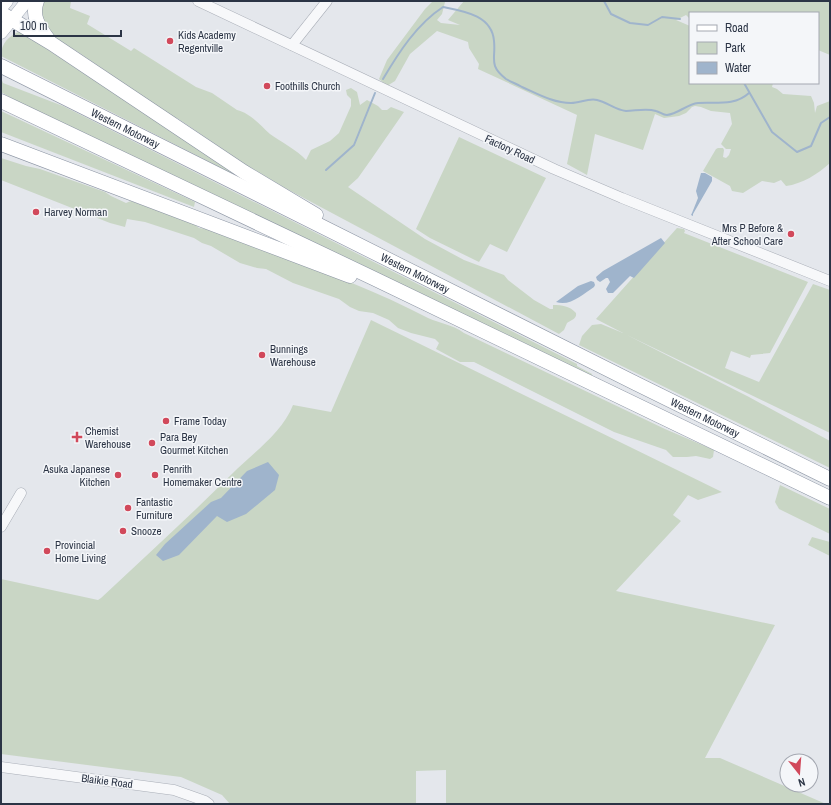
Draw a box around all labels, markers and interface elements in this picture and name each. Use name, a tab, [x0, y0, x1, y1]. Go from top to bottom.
scale bar	[14, 12, 121, 38]
legend	[689, 12, 819, 84]
text: 100 m	[20, 18, 47, 34]
text: Road	[725, 20, 749, 36]
place label: Kids Academy Regentville	[178, 28, 236, 55]
marker: Kids Academy Regentville	[165, 36, 175, 46]
text: Park	[725, 40, 745, 56]
text: Water	[725, 60, 752, 76]
place label: Foothills Church	[275, 79, 340, 93]
marker: Foothills Church	[262, 81, 272, 91]
street label: Western Motorway	[89, 105, 163, 151]
street label: Factory Road	[483, 131, 537, 167]
place label: Harvey Norman	[44, 205, 107, 219]
marker: Harvey Norman	[31, 207, 41, 217]
place label: Mrs P Before & After School Care	[711, 221, 783, 248]
marker: Mrs P Before & After School Care	[786, 229, 796, 239]
street label: Western Motorway	[378, 250, 452, 296]
place label: Bunnings Warehouse	[270, 342, 316, 369]
marker: Bunnings Warehouse	[257, 350, 267, 360]
street label: Western Motorway	[668, 395, 742, 441]
place label: Frame Today	[174, 414, 227, 428]
marker: Frame Today	[161, 416, 171, 426]
place label: Chemist Warehouse	[85, 424, 131, 451]
place label: Para Bey Gourmet Kitchen	[160, 430, 228, 457]
marker: Chemist Warehouse	[72, 432, 82, 442]
marker: Para Bey Gourmet Kitchen	[147, 438, 157, 448]
place label: Asuka Japanese Kitchen	[42, 462, 110, 489]
place label: Penrith Homemaker Centre	[163, 462, 242, 489]
marker: Asuka Japanese Kitchen	[113, 470, 123, 480]
marker: Penrith Homemaker Centre	[150, 470, 160, 480]
place label: Fantastic Furniture	[136, 495, 173, 522]
marker: Fantastic Furniture	[123, 503, 133, 513]
place label: Snooze	[131, 524, 162, 538]
marker: Snooze	[118, 526, 128, 536]
place label: Provincial Home Living	[55, 538, 106, 565]
marker: Provincial Home Living	[42, 546, 52, 556]
north arrow	[779, 753, 819, 793]
street label: Blaikie Road	[81, 771, 133, 791]
text: N	[797, 775, 807, 790]

